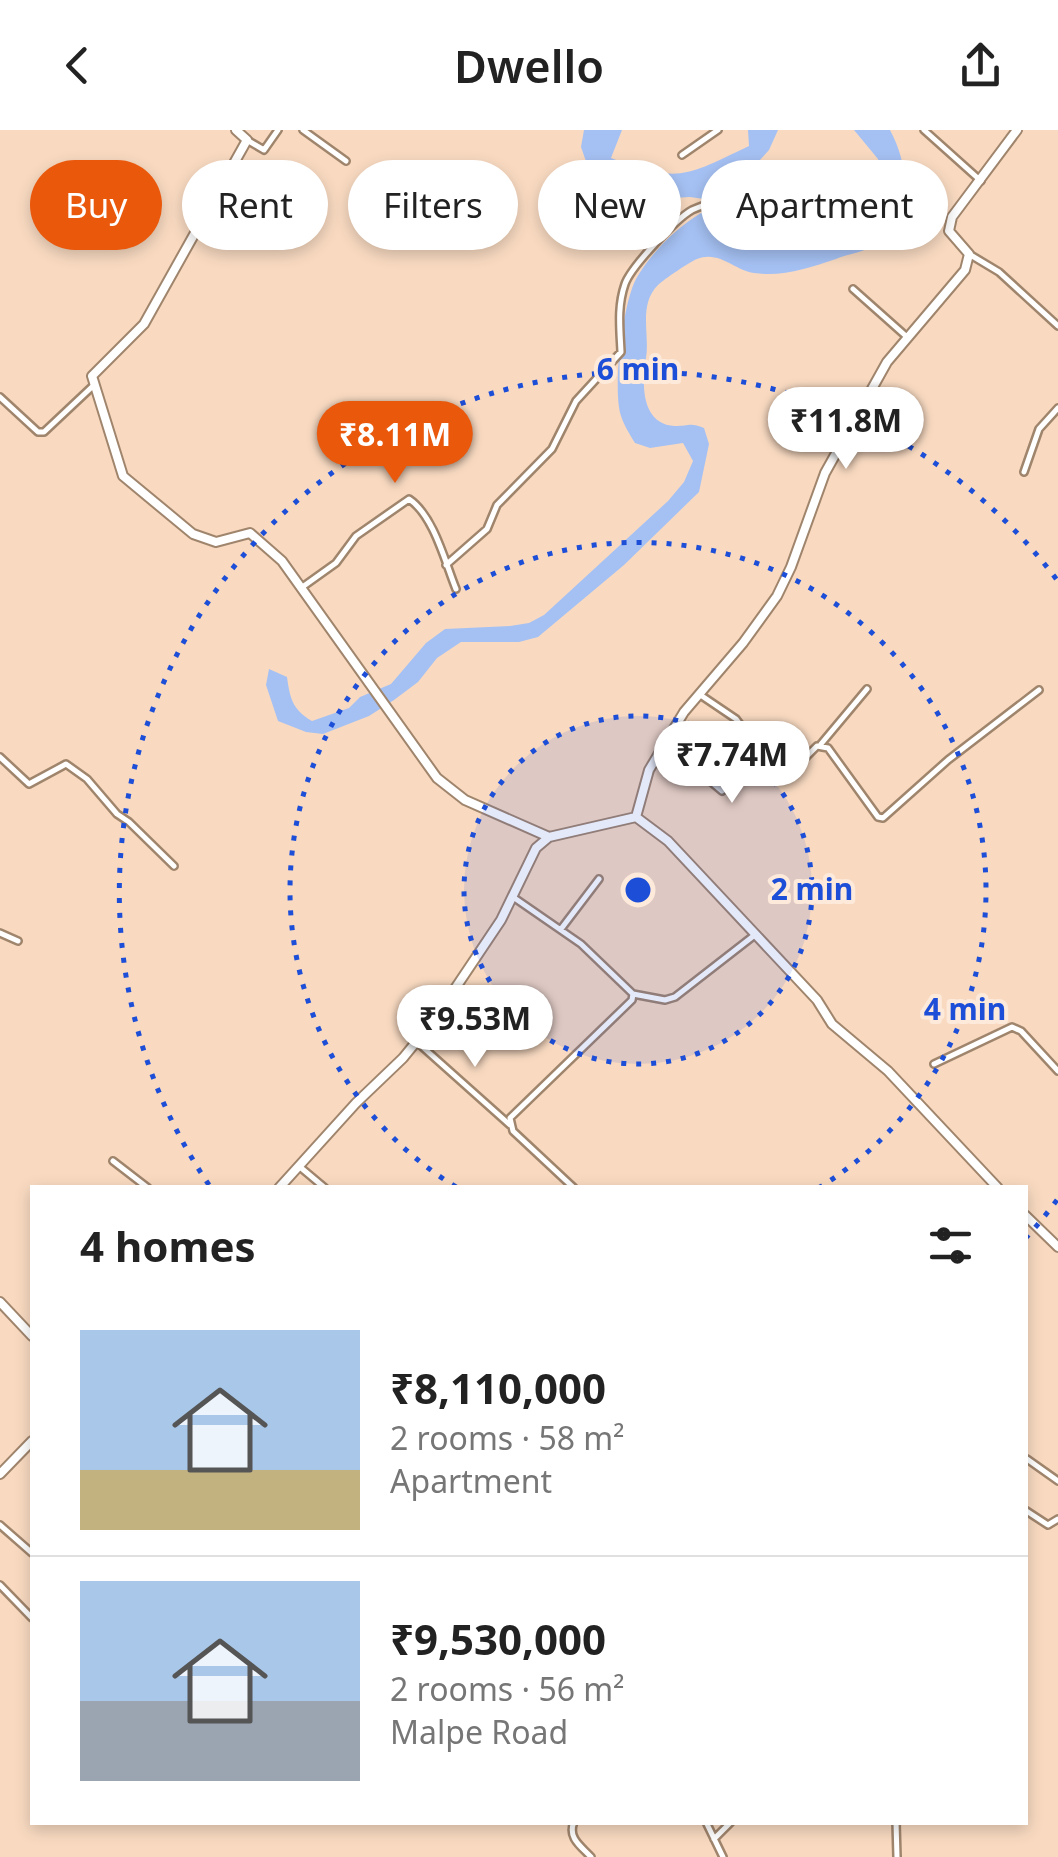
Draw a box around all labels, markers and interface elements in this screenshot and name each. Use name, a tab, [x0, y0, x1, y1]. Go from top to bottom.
text: Dwello	[454, 35, 604, 96]
icon: back	[50, 38, 105, 93]
icon: share	[953, 38, 1008, 93]
chip: Buy	[30, 160, 162, 250]
chip: Rent	[182, 160, 328, 250]
chip: Filters	[348, 160, 518, 250]
chip: New	[538, 160, 681, 250]
chip: Apartment	[701, 160, 948, 250]
text: 6 min	[597, 348, 679, 389]
pin: ₹11.8M	[765, 387, 927, 472]
text: ₹11.8M	[790, 398, 902, 441]
pin: ₹8.11M	[314, 401, 476, 486]
text: ₹8.11M	[339, 412, 451, 455]
pin: ₹7.74M	[651, 721, 813, 806]
text: ₹7.74M	[676, 732, 788, 775]
text: 2 min	[771, 868, 853, 909]
centre of rings	[620, 872, 656, 908]
pin: ₹9.53M	[394, 985, 556, 1070]
text: 4 min	[924, 988, 1006, 1029]
text: ₹9.53M	[419, 996, 531, 1039]
text: 4 homes	[80, 1217, 256, 1274]
icon: filters	[923, 1218, 978, 1273]
text: ₹8,110,000	[390, 1359, 606, 1416]
icon: home	[160, 1370, 280, 1490]
text: 2 rooms · 58 m²	[390, 1416, 624, 1459]
text: Apartment	[390, 1459, 552, 1502]
text: ₹9,530,000	[390, 1610, 606, 1667]
icon: home	[160, 1621, 280, 1741]
text: 2 rooms · 56 m²	[390, 1667, 624, 1710]
text: Malpe Road	[390, 1710, 568, 1753]

